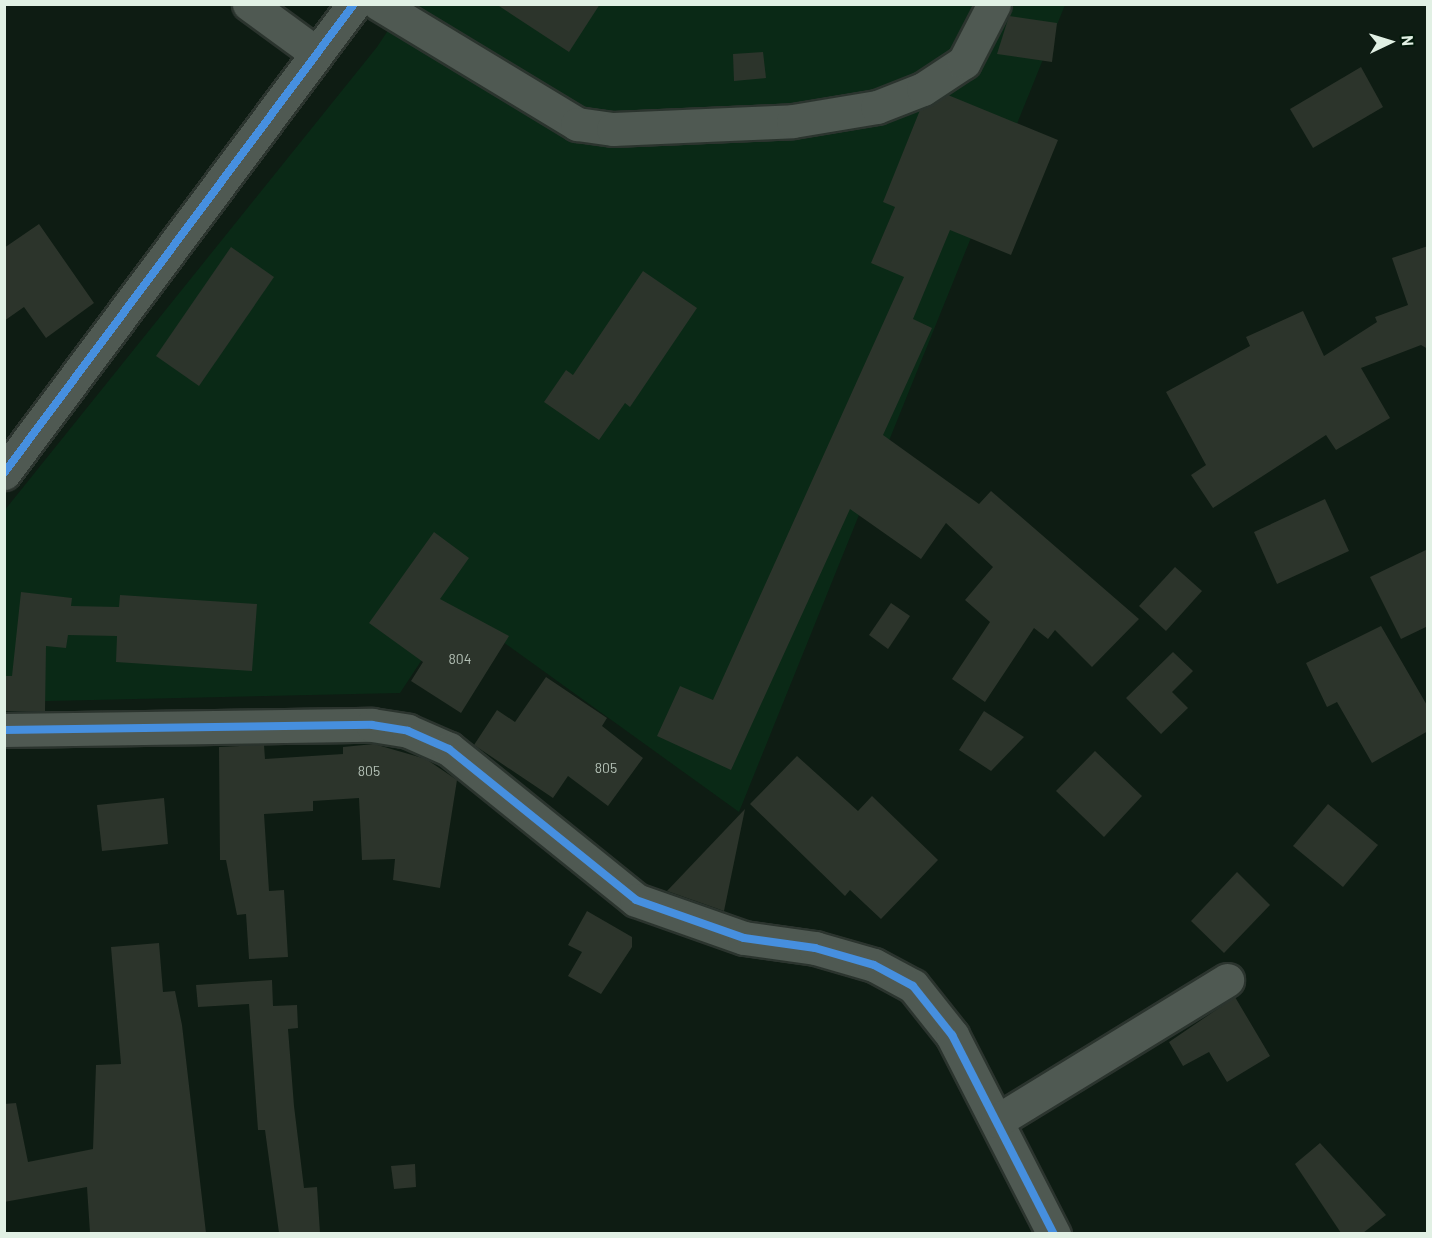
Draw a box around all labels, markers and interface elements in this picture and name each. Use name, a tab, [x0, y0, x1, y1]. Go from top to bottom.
north arrow	[1360, 12, 1420, 72]
text: N	[1399, 35, 1418, 47]
house number: 804	[449, 651, 471, 667]
house number: 805	[595, 760, 617, 776]
house number: 805	[358, 763, 380, 779]

